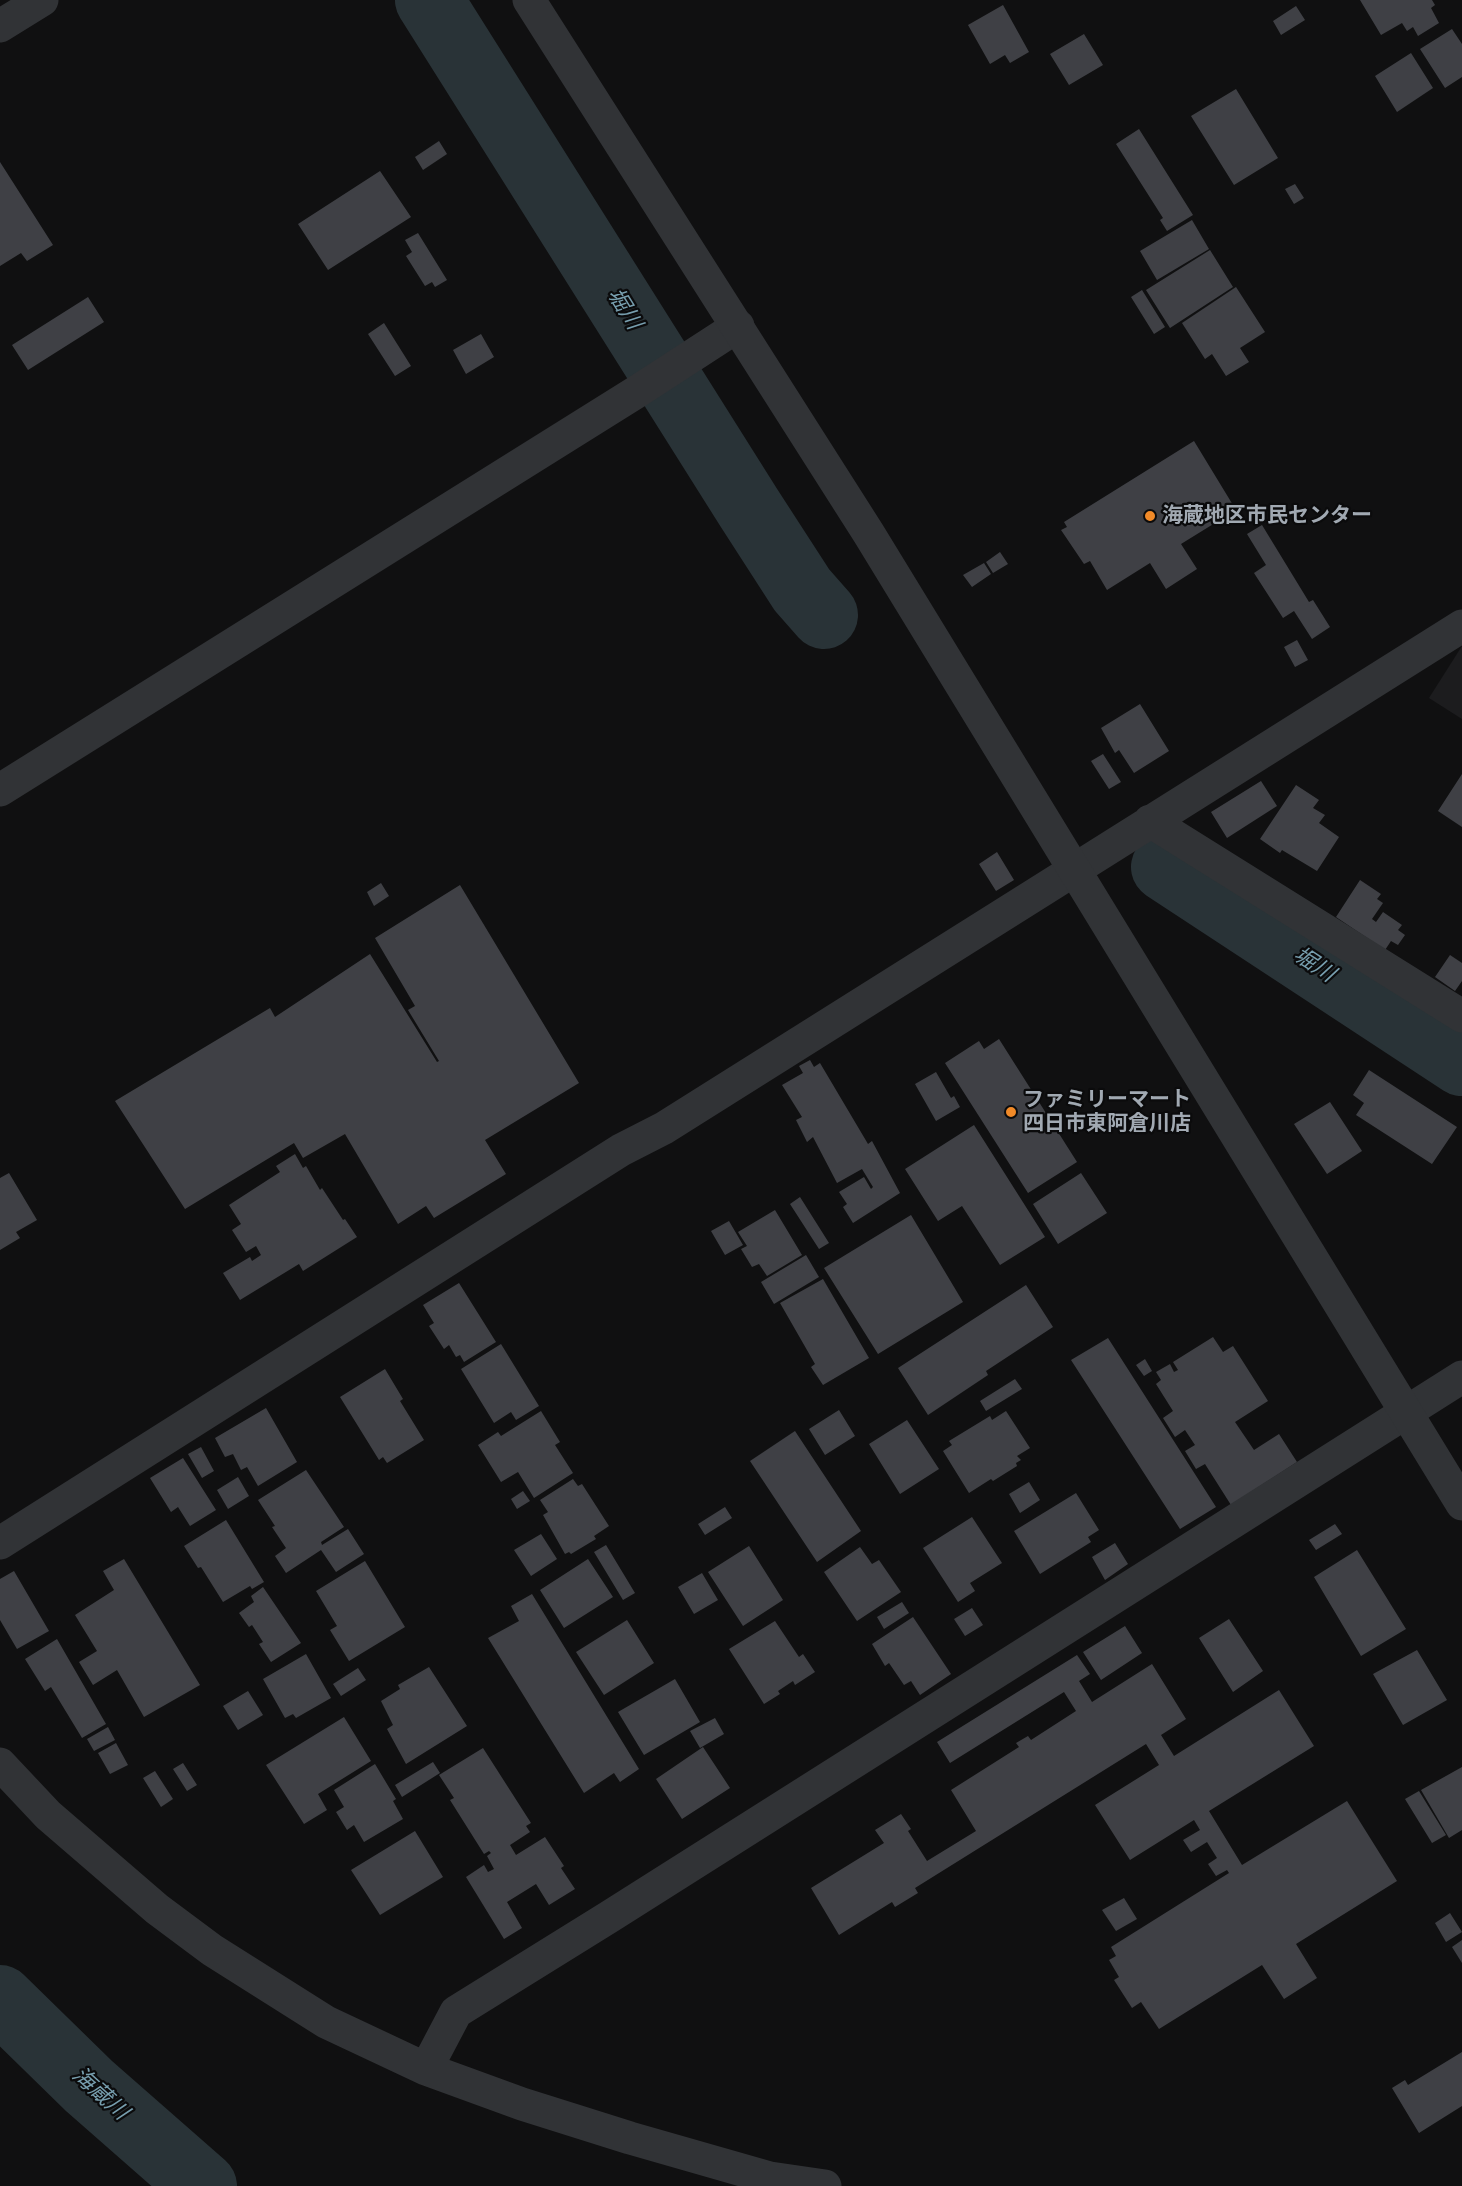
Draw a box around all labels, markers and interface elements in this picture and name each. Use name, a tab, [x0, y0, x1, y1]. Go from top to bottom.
water label: 堀川	[601, 283, 647, 335]
place label: 海蔵地区市民センター	[1162, 503, 1372, 529]
marker: 海蔵地区市民センター	[1143, 509, 1157, 523]
water label: 堀川	[1288, 942, 1340, 988]
place label: ファミリーマート 四日市東阿倉川店	[1023, 1087, 1191, 1137]
marker: ファミリーマート 四日市東阿倉川店	[1004, 1105, 1018, 1119]
water label: 海蔵川	[67, 2062, 133, 2126]

